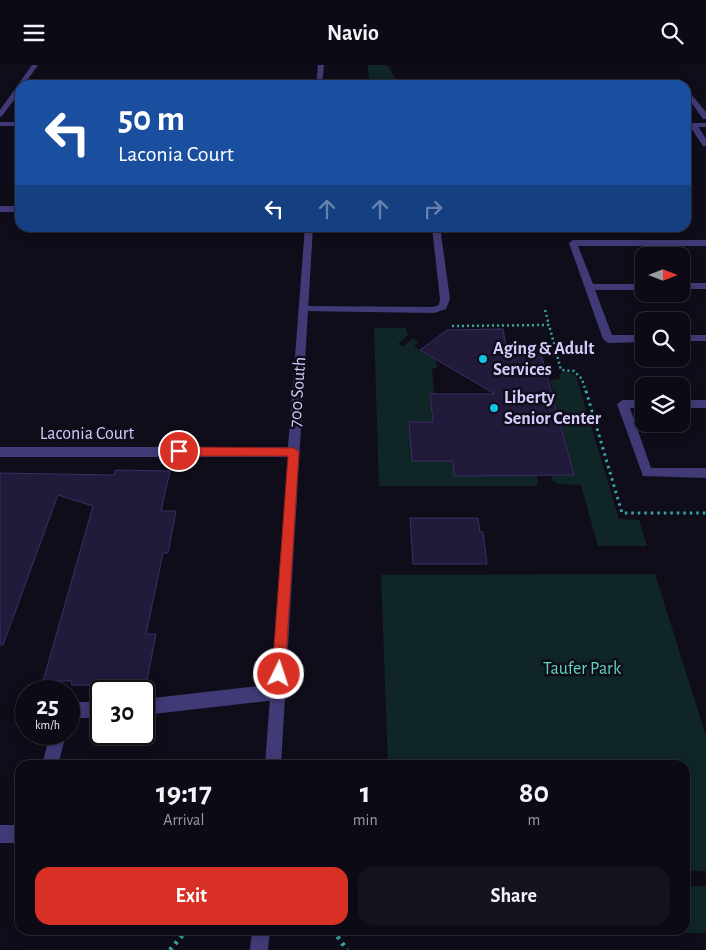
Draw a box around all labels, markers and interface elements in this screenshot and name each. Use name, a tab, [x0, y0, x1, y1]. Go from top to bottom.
icon: menu	[20, 19, 48, 47]
icon: search	[658, 19, 686, 47]
text: Navio	[327, 22, 379, 44]
icon: left	[35, 100, 100, 165]
text: 50 m	[118, 102, 185, 137]
text: Laconia Court	[118, 143, 234, 165]
icon: left	[260, 195, 288, 223]
icon: ahead	[313, 195, 341, 223]
icon: ahead	[366, 195, 394, 223]
icon: right	[419, 195, 447, 223]
north arrow	[635, 247, 690, 303]
map controls	[635, 247, 690, 432]
button: search	[635, 312, 690, 367]
place label: Aging & Adult Services	[493, 340, 594, 379]
marker: Aging & Adult Services	[477, 353, 489, 365]
street label: 700 South	[287, 356, 309, 428]
button: layers	[635, 377, 690, 432]
place label: Liberty Senior Center	[504, 389, 602, 428]
marker: Liberty Senior Center	[488, 402, 500, 414]
street label: Laconia Court	[40, 425, 135, 443]
pin	[158, 430, 200, 472]
icon: arrive	[165, 437, 193, 465]
position arrow	[252, 647, 304, 699]
park label: Taufer Park	[543, 660, 622, 678]
speed limit sign: 30	[90, 680, 155, 745]
text: 25	[36, 694, 59, 719]
text: km/h	[35, 719, 60, 731]
text: 19:17	[156, 778, 212, 808]
text: 1	[360, 778, 371, 808]
text: 80	[519, 778, 549, 808]
text: Arrival	[163, 812, 204, 828]
text: min	[353, 812, 378, 828]
text: m	[527, 812, 540, 828]
button: Exit	[35, 867, 348, 925]
button: Share	[358, 867, 670, 925]

